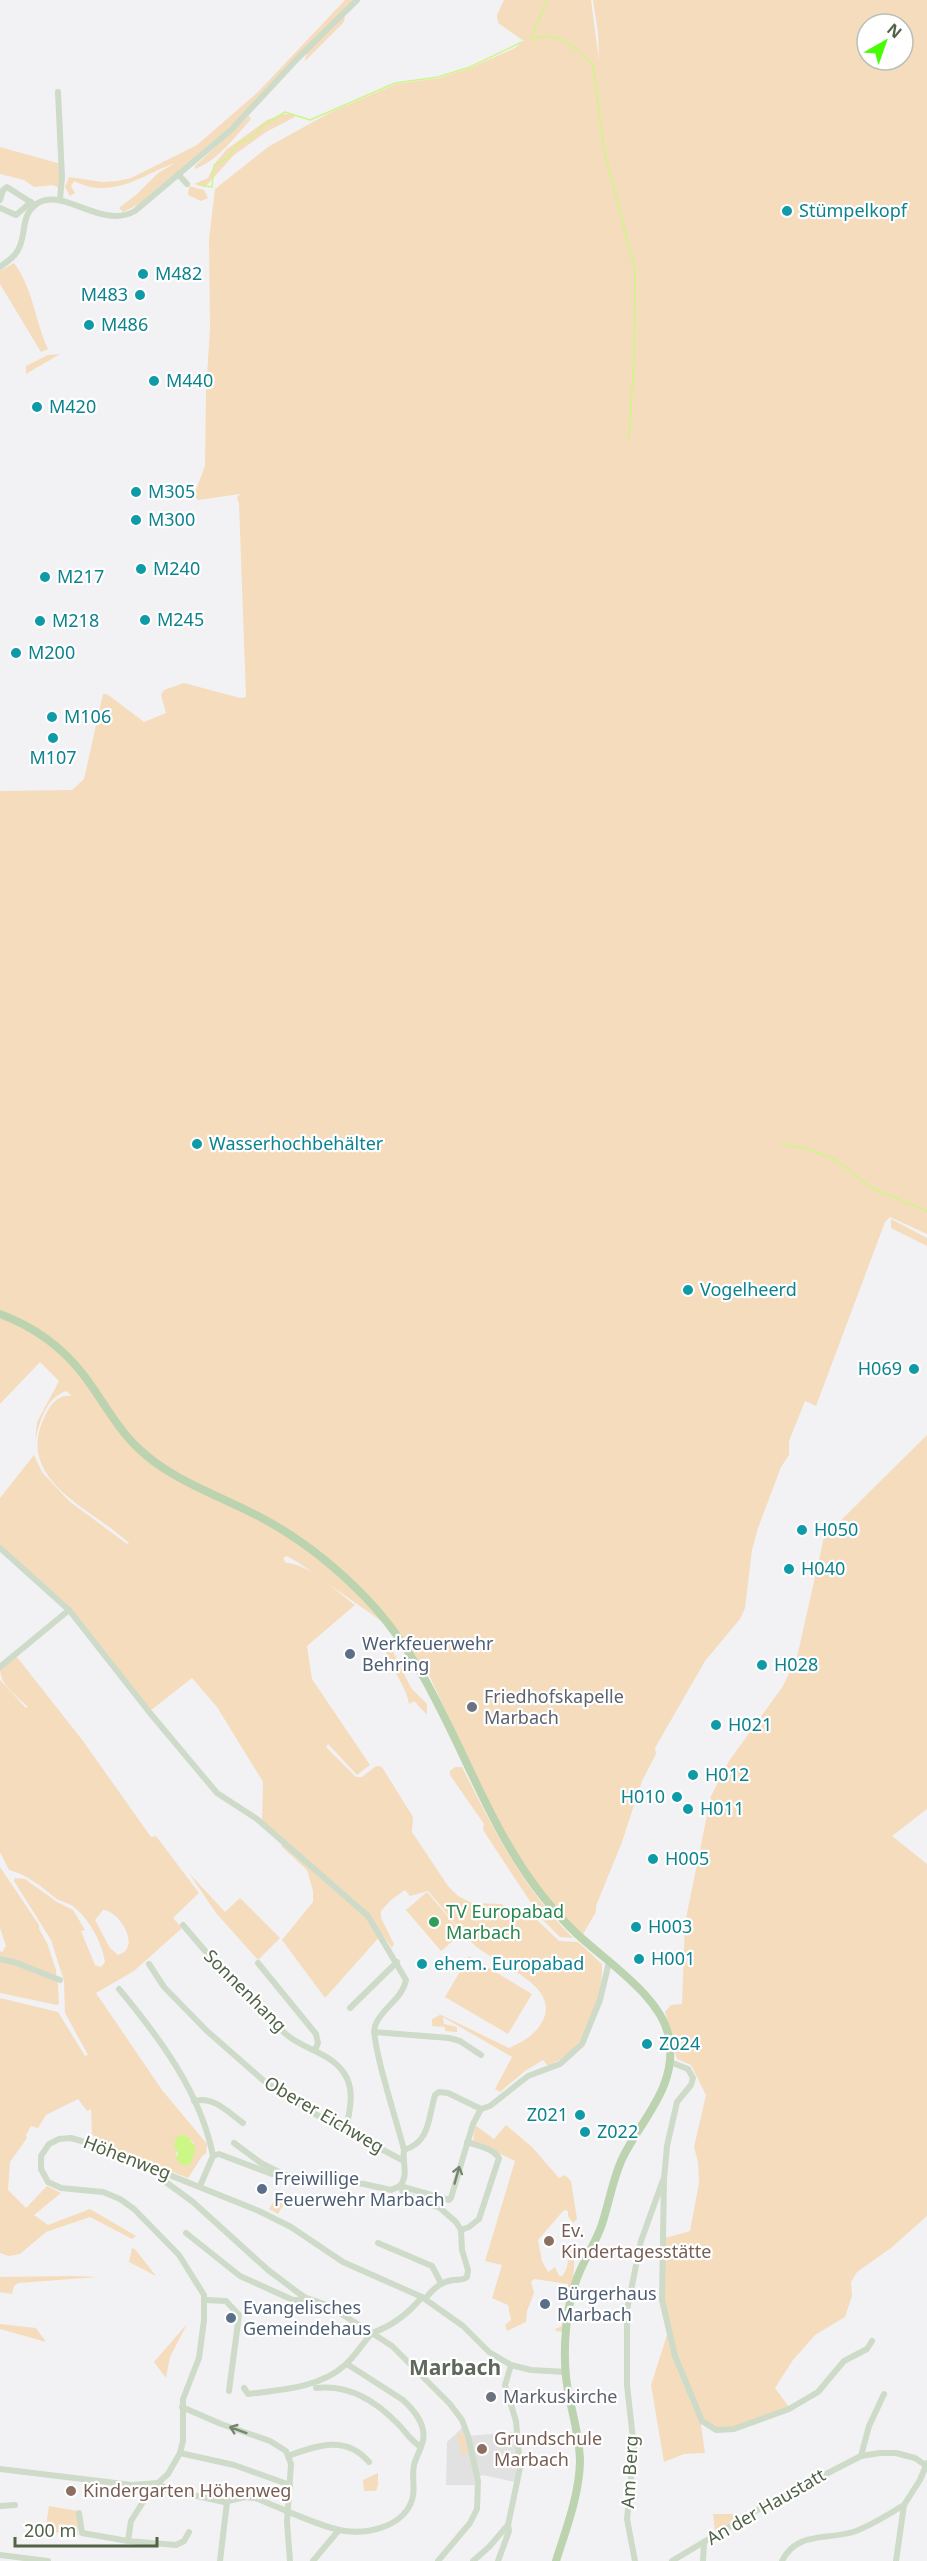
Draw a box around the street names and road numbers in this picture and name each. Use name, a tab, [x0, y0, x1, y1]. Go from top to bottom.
street label: Sonnenhang	[199, 1944, 292, 2037]
street label: Oberer Eichweg	[260, 2070, 389, 2158]
street label: Höhenweg	[80, 2129, 175, 2185]
street label: Am Berg	[615, 2435, 643, 2509]
street label: An der Haustatt	[702, 2462, 830, 2550]

